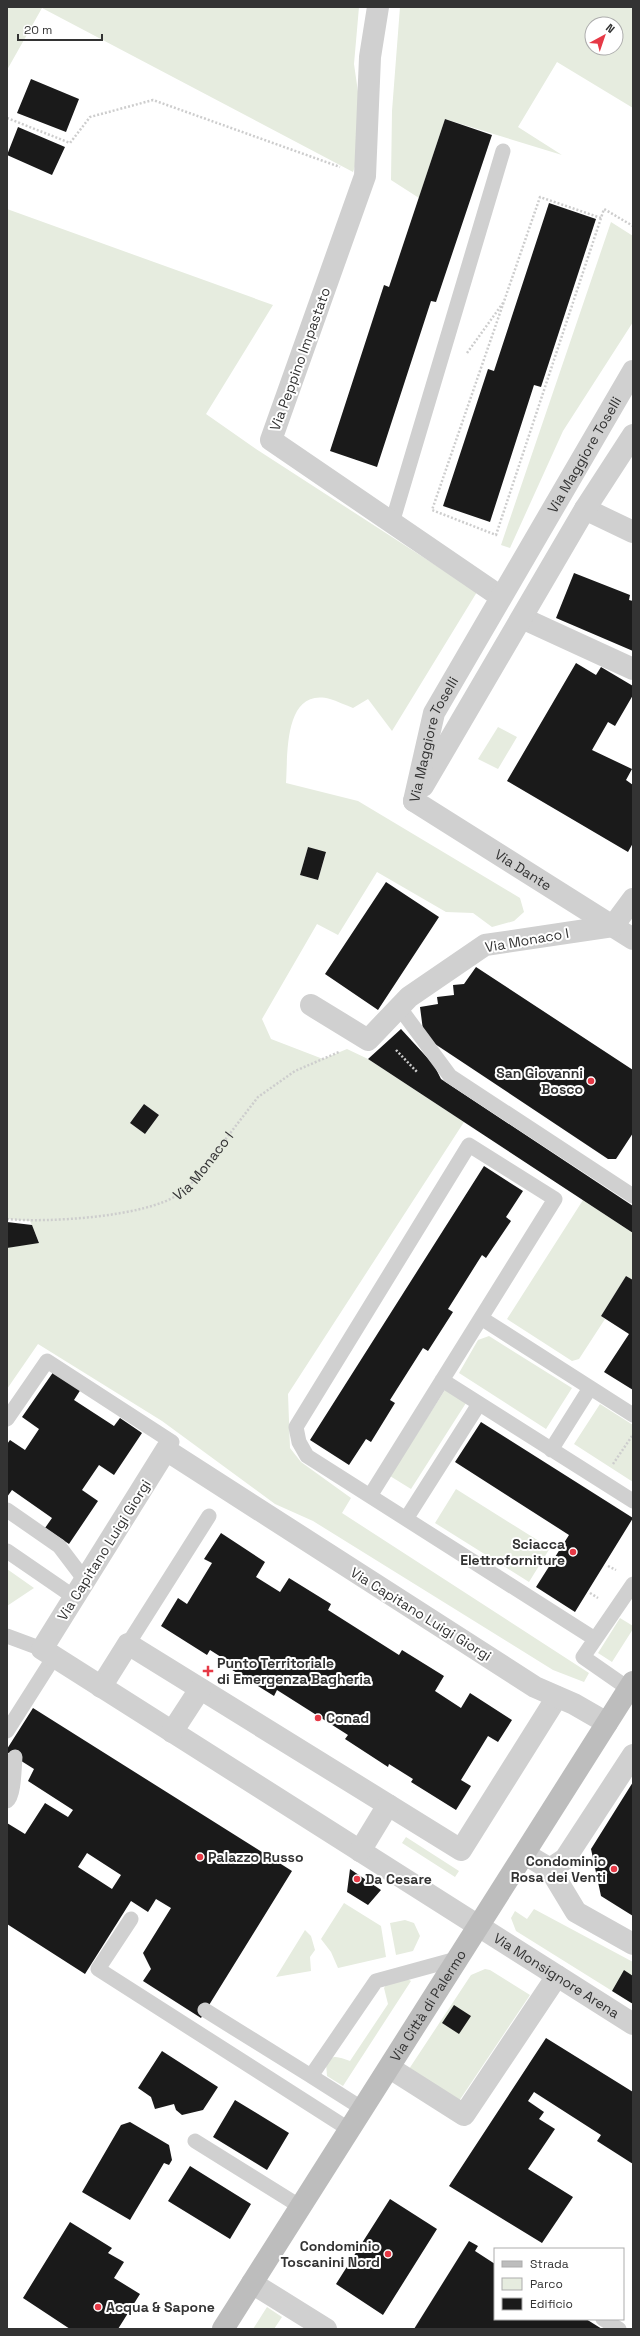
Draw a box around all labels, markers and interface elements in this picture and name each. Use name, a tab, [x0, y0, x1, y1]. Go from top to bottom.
scale bar	[18, 16, 102, 42]
north arrow	[584, 16, 624, 56]
text: N	[603, 21, 618, 36]
text: 20 m	[24, 22, 52, 38]
street label: Via Peppino Impastato	[266, 285, 334, 433]
street label: Via Maggiore Toselli	[543, 393, 625, 516]
street label: Via Maggiore Toselli	[405, 673, 462, 804]
street label: Via Dante	[491, 845, 555, 894]
street label: Via Monaco I	[484, 924, 570, 956]
place label: San Giovanni Bosco	[496, 1064, 583, 1098]
marker: San Giovanni Bosco	[586, 1076, 596, 1086]
street label: Via Monaco I	[170, 1128, 237, 1204]
street label: Via Capitano Luigi Giorgi	[53, 1476, 155, 1624]
place label: Sciacca Elettroforniture	[460, 1535, 565, 1569]
marker: Sciacca Elettroforniture	[568, 1547, 578, 1557]
street label: Via Capitano Luigi Giorgi	[347, 1563, 495, 1665]
place label: Punto Territoriale di Emergenza Bagheria	[217, 1654, 371, 1688]
marker: Punto Territoriale di Emergenza Bagheria	[202, 1665, 214, 1677]
place label: Conad	[326, 1709, 369, 1727]
marker: Conad	[313, 1713, 323, 1723]
place label: Palazzo Russo	[208, 1848, 303, 1866]
marker: Palazzo Russo	[195, 1852, 205, 1862]
place label: Condominio Rosa dei Venti	[511, 1852, 606, 1886]
marker: Condominio Rosa dei Venti	[609, 1864, 619, 1874]
place label: Da Cesare	[365, 1870, 432, 1888]
marker: Da Cesare	[352, 1874, 362, 1884]
street label: Via Monsignore Arena	[490, 1929, 623, 2022]
street label: Via Città di Palermo	[386, 1946, 470, 2065]
place label: Condominio Toscanini Nord	[280, 2237, 380, 2271]
legend	[494, 2248, 624, 2320]
marker: Condominio Toscanini Nord	[383, 2249, 393, 2259]
text: Strada	[530, 2256, 569, 2272]
text: Parco	[530, 2276, 563, 2292]
text: Edificio	[530, 2296, 573, 2312]
place label: Acqua & Sapone	[106, 2298, 215, 2316]
marker: Acqua & Sapone	[93, 2302, 103, 2312]

